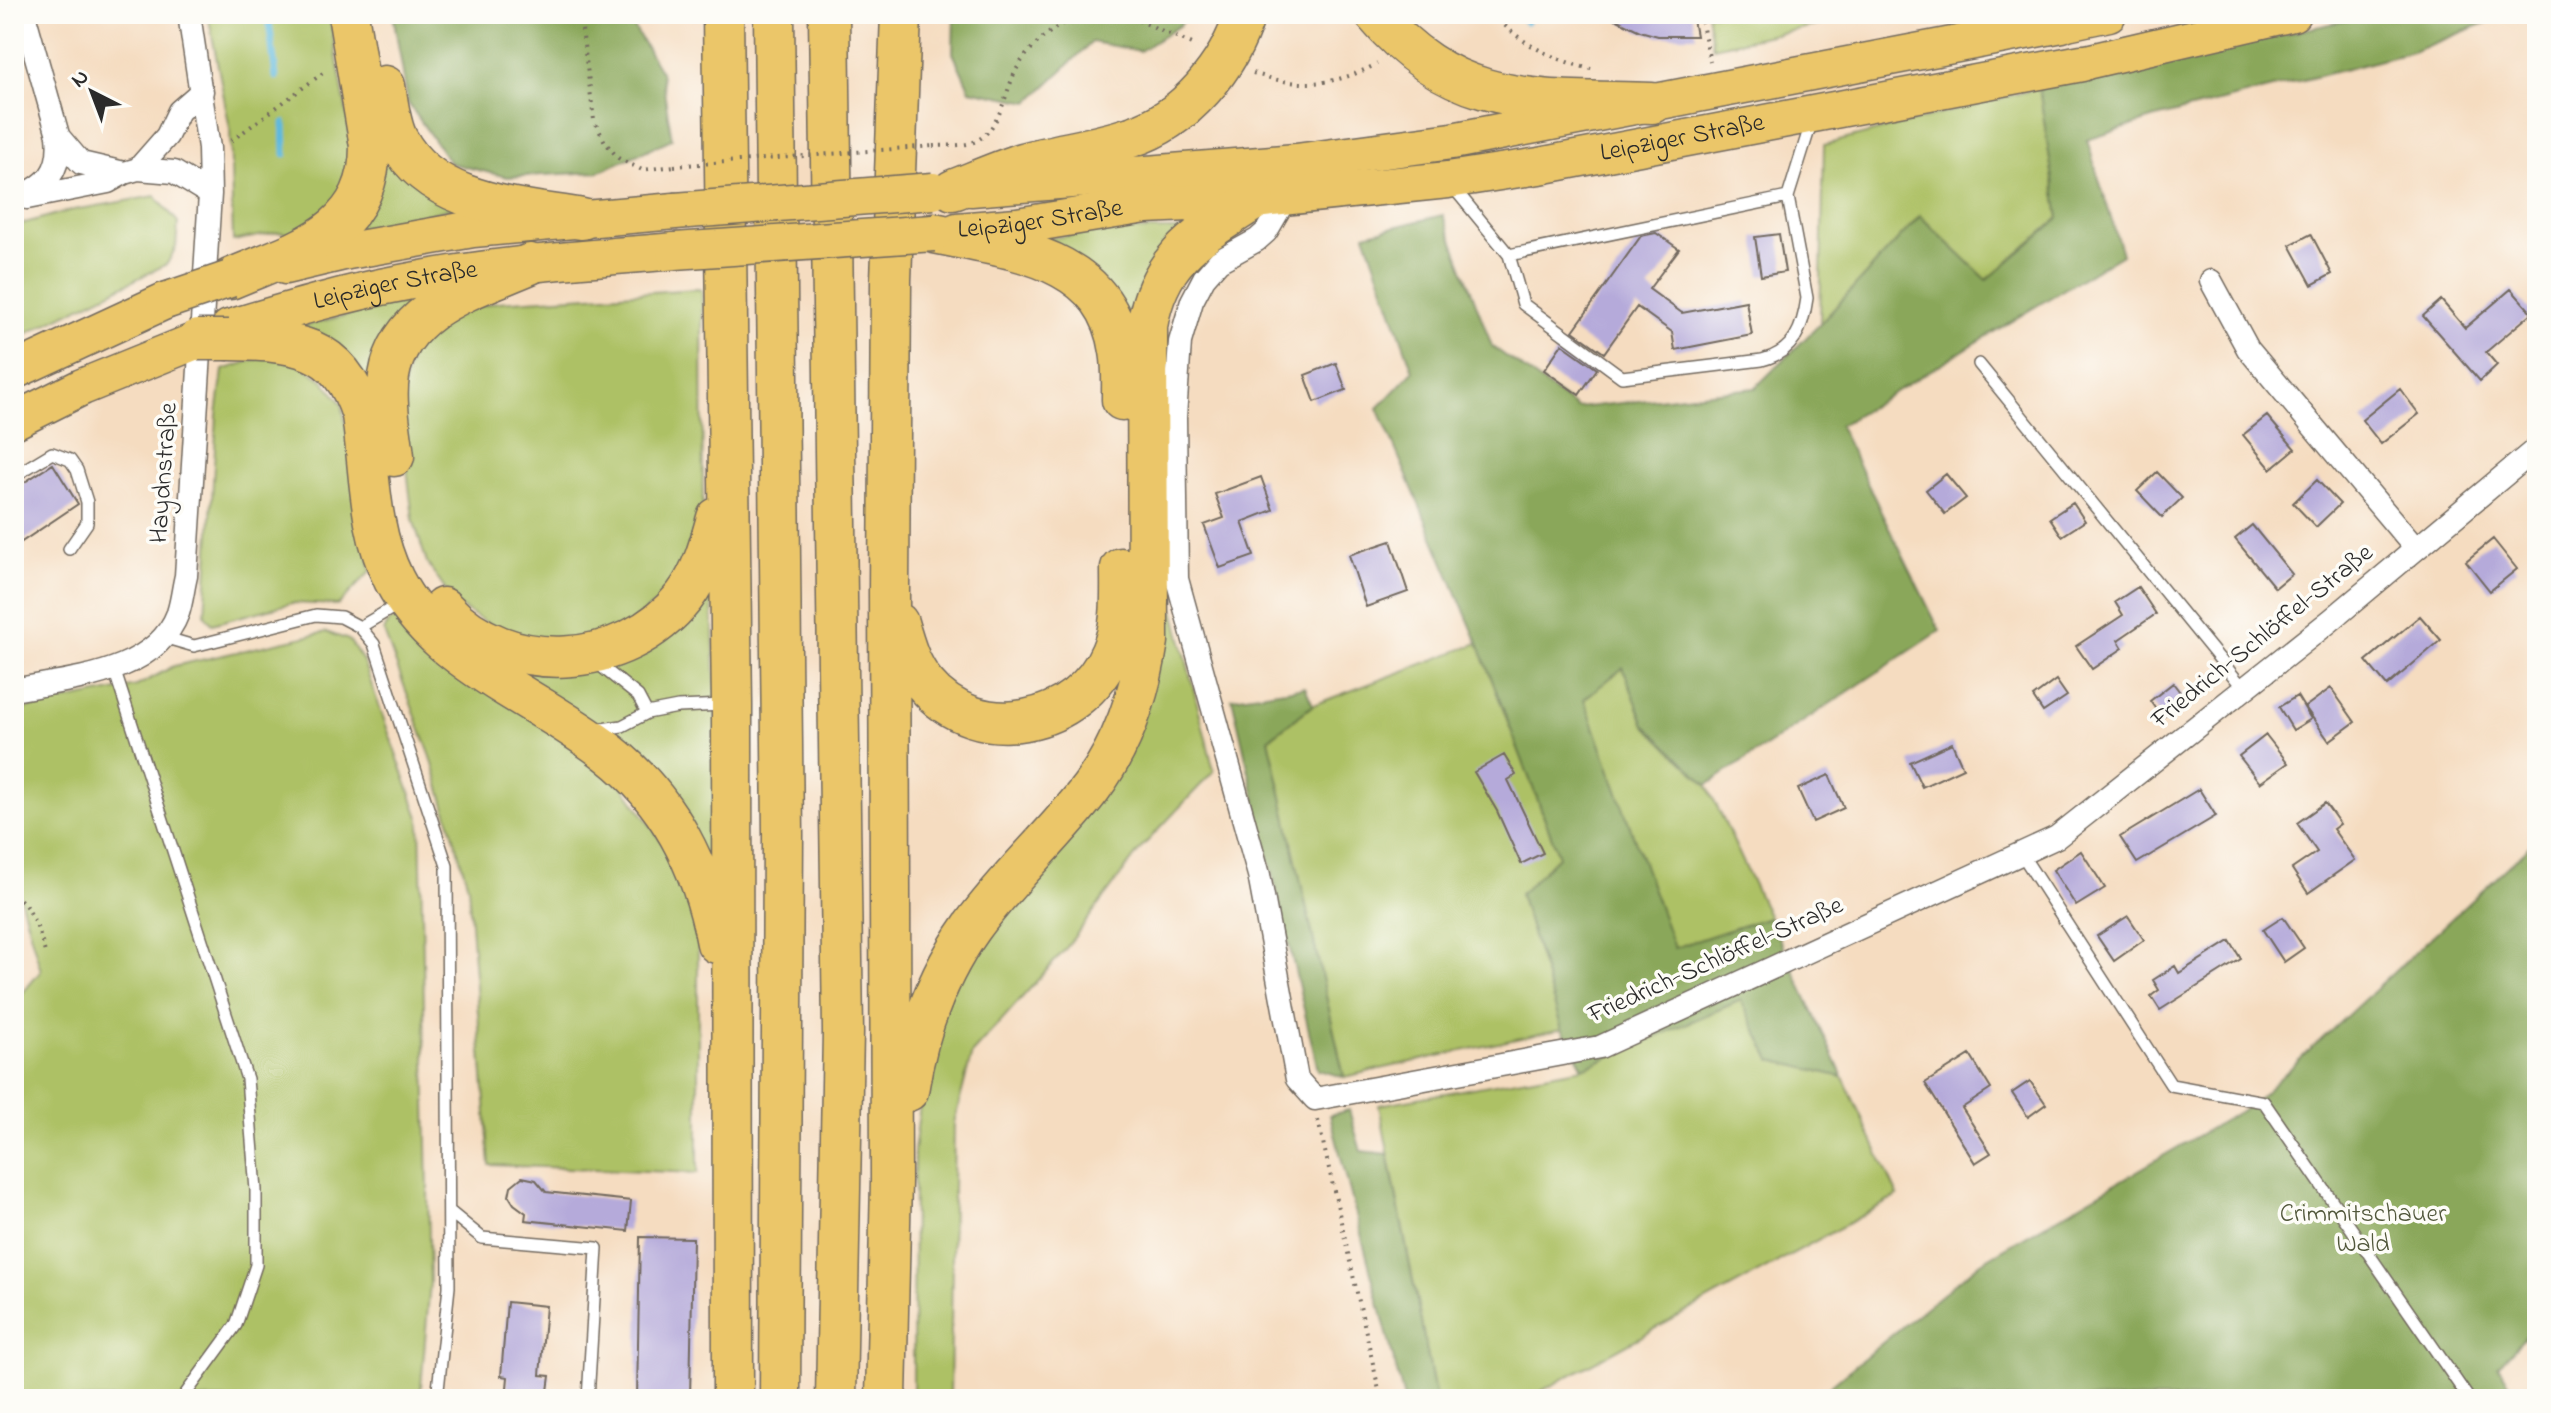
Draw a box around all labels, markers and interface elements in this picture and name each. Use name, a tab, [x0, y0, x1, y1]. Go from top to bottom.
north arrow	[52, 52, 132, 132]
text: N	[64, 63, 97, 96]
street label: Leipziger Straße	[1597, 105, 1768, 173]
street label: Leipziger Straße	[956, 190, 1126, 250]
street label: Leipziger Straße	[309, 252, 480, 322]
street label: Haydnstraße	[141, 401, 189, 545]
street label: Friedrich-Schlöffel-Straße	[2143, 535, 2382, 739]
street label: Friedrich-Schlöffel-Straße	[1581, 887, 1850, 1035]
park label: Crimmitschauer Wald	[2280, 1196, 2447, 1264]

